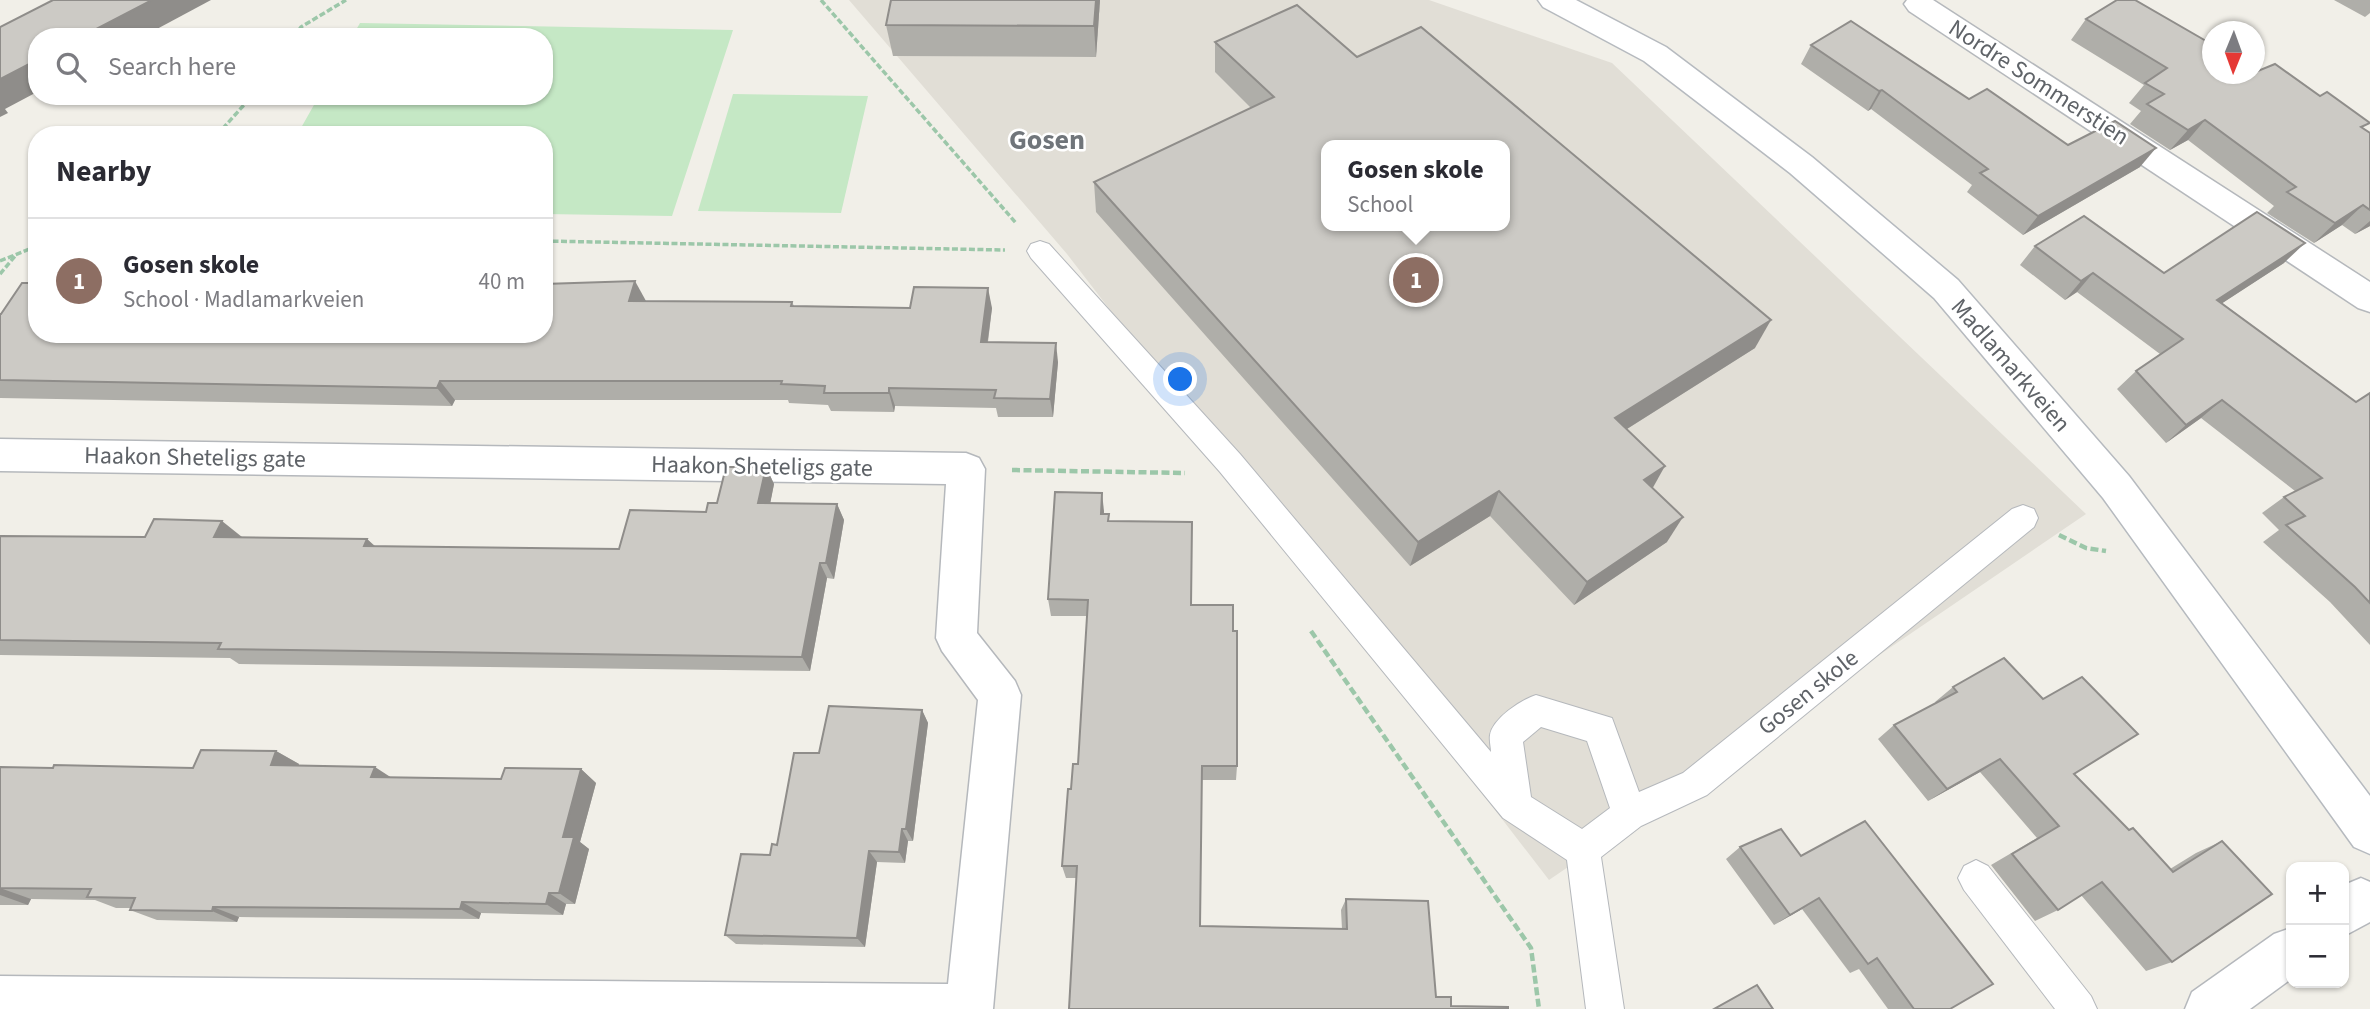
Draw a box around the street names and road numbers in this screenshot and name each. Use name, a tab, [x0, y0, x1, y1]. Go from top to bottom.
street label: Nordre Sommerstien	[1942, 11, 2136, 154]
street label: Madlamarkveien	[1943, 291, 2079, 440]
street label: Haakon Sheteligs gate	[84, 438, 306, 477]
street label: Haakon Sheteligs gate	[651, 447, 873, 486]
street label: Gosen skole	[1751, 641, 1866, 744]

